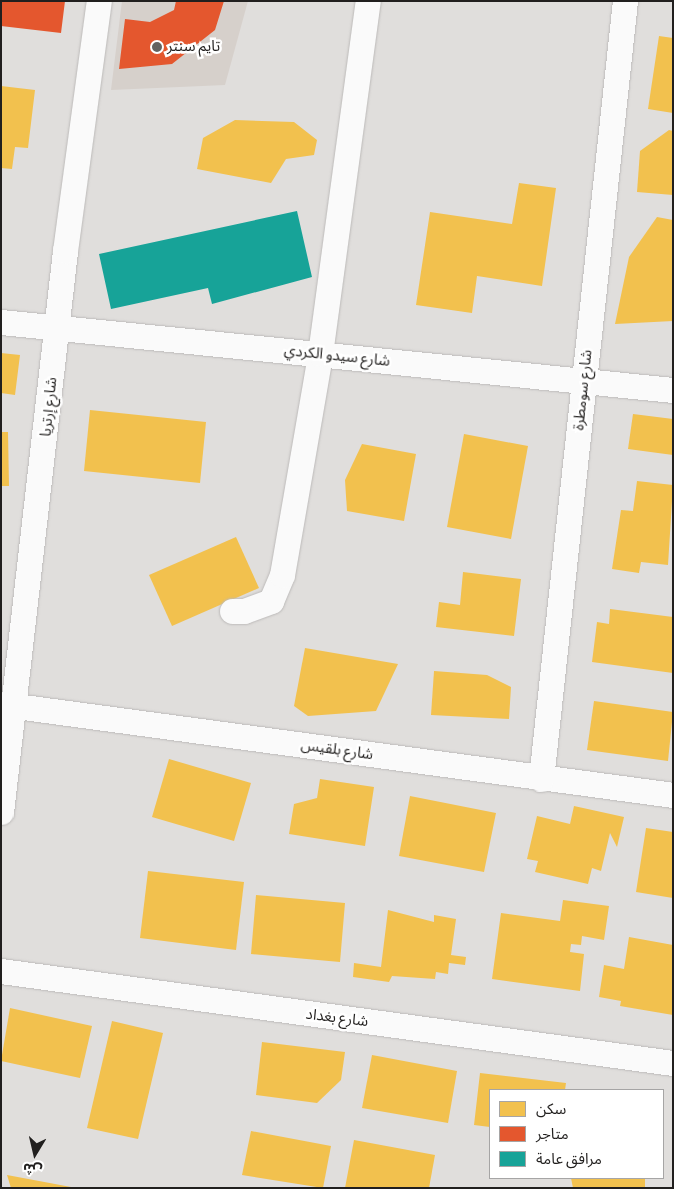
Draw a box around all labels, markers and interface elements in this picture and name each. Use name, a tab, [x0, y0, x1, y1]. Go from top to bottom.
place label: تايم سنتر	[167, 38, 220, 56]
marker: تايم سنتر	[151, 41, 163, 53]
street label: شارع سيدو الكردي	[283, 341, 391, 371]
street label: شارع سومطرة	[570, 349, 596, 431]
street label: شارع إرتريا	[37, 376, 61, 438]
street label: شارع بلقيس	[300, 736, 374, 764]
street label: شارع بغداد	[305, 1005, 369, 1031]
legend	[489, 1089, 664, 1179]
text: سكن	[536, 1099, 566, 1120]
text: متاجر	[536, 1124, 569, 1145]
north arrow	[10, 1129, 60, 1179]
text: مرافق عامة	[536, 1149, 602, 1170]
text: ش	[22, 1157, 44, 1180]

